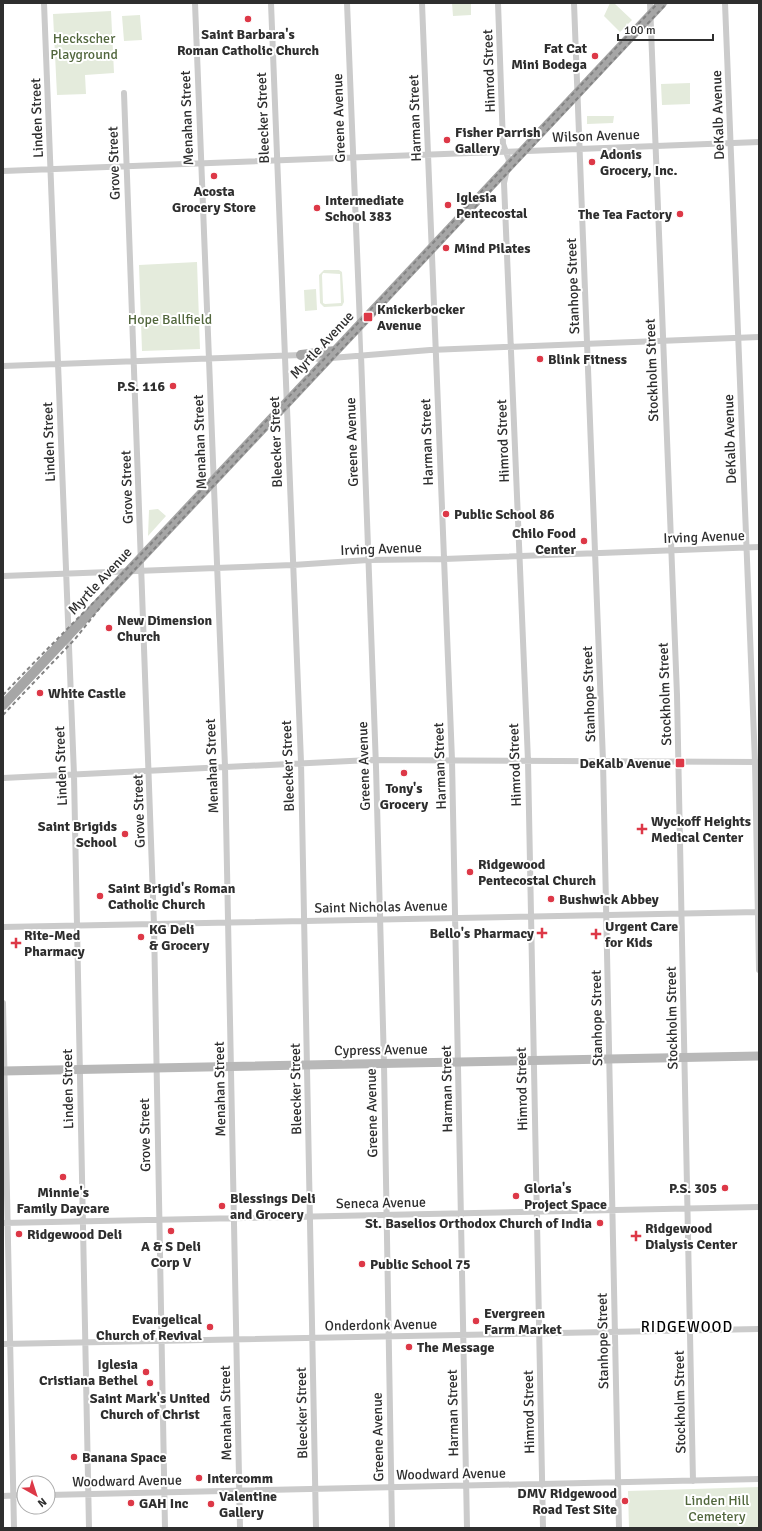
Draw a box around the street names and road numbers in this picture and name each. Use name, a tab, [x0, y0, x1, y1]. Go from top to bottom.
street label: Himrod Street	[479, 29, 499, 113]
street label: Menahan Street	[177, 70, 197, 166]
street label: DeKalb Avenue	[708, 70, 728, 160]
street label: Bleecker Street	[253, 72, 273, 164]
street label: Greene Avenue	[329, 73, 349, 163]
street label: Harman Street	[405, 74, 425, 162]
street label: Linden Street	[27, 78, 47, 158]
street label: Grove Street	[104, 126, 124, 200]
street label: Wilson Avenue	[552, 126, 640, 146]
street label: Stanhope Street	[563, 237, 583, 334]
street label: Myrtle Avenue	[286, 308, 358, 382]
street label: Stockholm Street	[642, 318, 662, 422]
street label: Menahan Street	[190, 394, 210, 490]
street label: DeKalb Avenue	[720, 394, 740, 484]
street label: Bleecker Street	[266, 396, 286, 488]
street label: Greene Avenue	[342, 397, 362, 487]
street label: Harman Street	[417, 398, 437, 486]
street label: Himrod Street	[493, 399, 513, 483]
street label: Linden Street	[39, 402, 59, 482]
street label: Grove Street	[117, 450, 137, 524]
street label: Irving Avenue	[663, 527, 745, 547]
street label: Irving Avenue	[340, 539, 422, 559]
street label: Myrtle Avenue	[64, 544, 136, 618]
street label: Stockholm Street	[655, 642, 675, 746]
street label: Stanhope Street	[579, 645, 599, 742]
street label: Menahan Street	[202, 718, 222, 814]
street label: Bleecker Street	[278, 720, 298, 812]
street label: Greene Avenue	[354, 721, 374, 811]
street label: Harman Street	[430, 722, 450, 810]
street label: Himrod Street	[505, 723, 525, 807]
street label: Linden Street	[51, 726, 71, 806]
street label: Grove Street	[129, 774, 149, 848]
street label: Saint Nicholas Avenue	[314, 897, 448, 917]
street label: Stockholm Street	[663, 966, 681, 1070]
street label: Stanhope Street	[588, 970, 606, 1066]
street label: Menahan Street	[211, 1041, 229, 1137]
street label: Cypress Avenue	[334, 1041, 428, 1059]
street label: Bleecker Street	[287, 1043, 305, 1135]
street label: Harman Street	[438, 1045, 456, 1133]
street label: Himrod Street	[513, 1047, 531, 1131]
street label: Linden Street	[59, 1049, 77, 1129]
street label: Greene Avenue	[363, 1068, 381, 1158]
street label: Grove Street	[136, 1098, 154, 1172]
street label: Seneca Avenue	[336, 1194, 426, 1212]
street label: Stanhope Street	[594, 1293, 612, 1389]
street label: Onderdonk Avenue	[325, 1316, 437, 1334]
street label: Stockholm Street	[671, 1350, 689, 1454]
street label: Menahan Street	[217, 1365, 235, 1461]
street label: Bleecker Street	[293, 1367, 311, 1459]
street label: Harman Street	[444, 1369, 462, 1457]
street label: Himrod Street	[520, 1370, 538, 1454]
street label: Greene Avenue	[369, 1392, 387, 1482]
street label: Woodward Avenue	[396, 1465, 506, 1483]
street label: Woodward Avenue	[72, 1472, 182, 1490]

